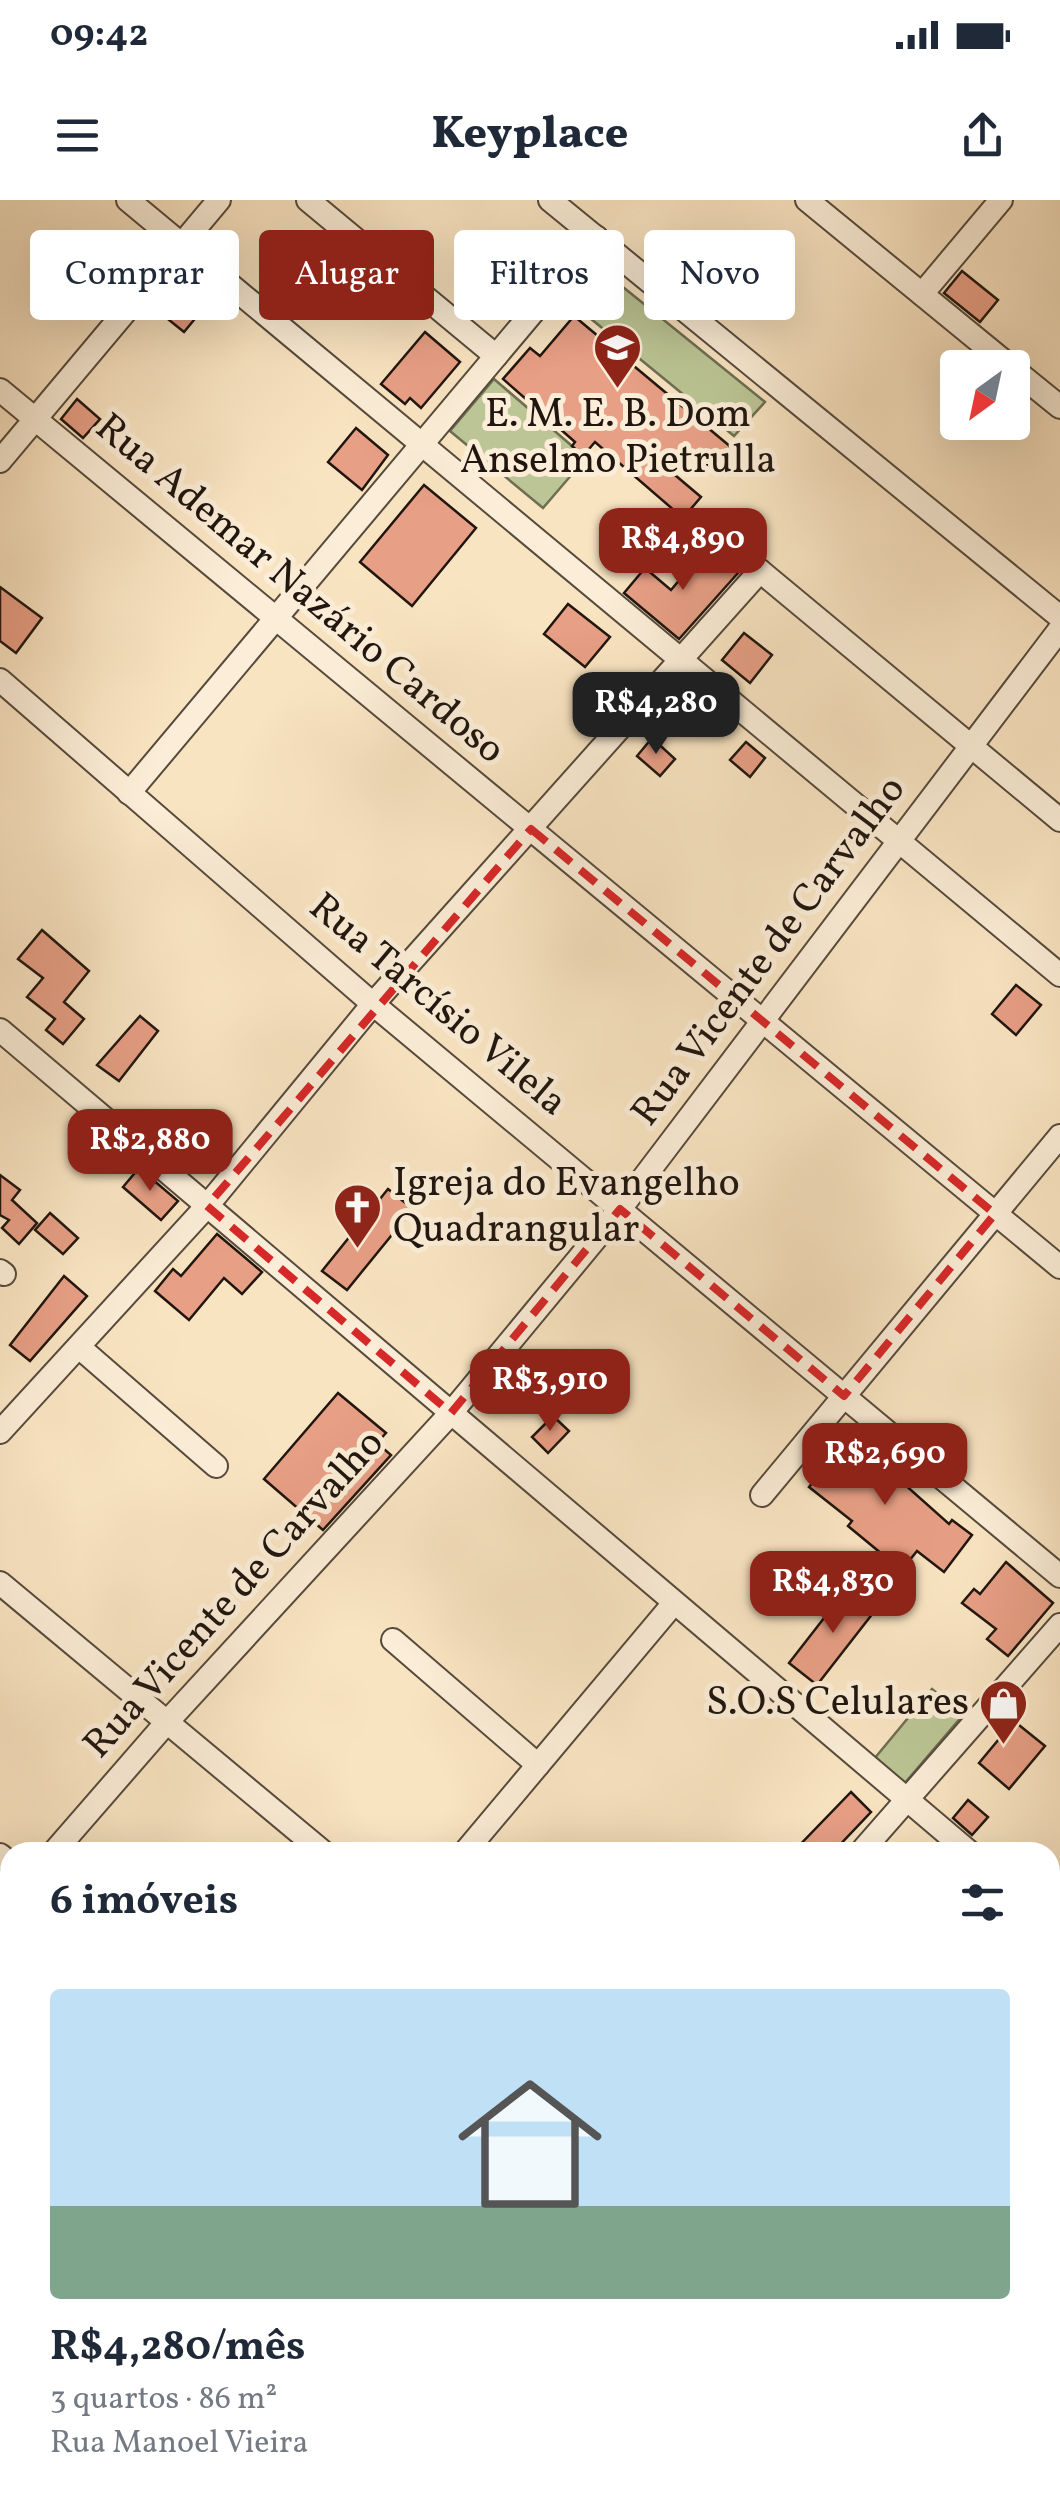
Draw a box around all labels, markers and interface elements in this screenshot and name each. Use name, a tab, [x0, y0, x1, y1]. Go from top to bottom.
text: 09:42	[50, 9, 148, 62]
text: Keyplace	[432, 104, 628, 167]
icon: menu	[50, 108, 105, 163]
icon: share	[955, 108, 1010, 163]
chip: Comprar	[30, 230, 239, 320]
chip: Alugar	[259, 230, 434, 320]
chip: Filtros	[454, 230, 624, 320]
chip: Novo	[644, 230, 795, 320]
school or university icon: E. M. E. B. Dom Anselmo Pietrulla	[592, 322, 644, 390]
north arrow	[940, 350, 1030, 440]
map controls	[940, 350, 1030, 440]
place label: E. M. E. B. Dom Anselmo Pietrulla	[460, 388, 776, 490]
street label: Rua Ademar Nazário Cardoso	[82, 402, 516, 778]
pin: R$4,890	[591, 508, 775, 593]
text: R$4,890	[621, 518, 745, 562]
pin: R$4,280	[564, 672, 748, 757]
text: R$4,280	[595, 682, 717, 726]
street label: Rua Vicente de Carvalho	[619, 765, 921, 1139]
street label: Rua Tarcísio Vilela	[296, 881, 578, 1131]
pin: R$2,880	[58, 1109, 242, 1194]
text: R$2,880	[90, 1119, 210, 1163]
place label: Igreja do Evangelho Quadrangular	[393, 1157, 740, 1259]
church icon: Igreja do Evangelho Quadrangular	[332, 1182, 384, 1250]
pin: R$3,910	[458, 1349, 642, 1434]
text: R$3,910	[492, 1359, 608, 1403]
street label: Rua Vicente de Carvalho	[72, 1418, 398, 1772]
pin: R$2,690	[793, 1423, 977, 1508]
text: R$2,690	[824, 1433, 946, 1477]
pin: R$4,830	[741, 1551, 925, 1636]
text: R$4,830	[772, 1561, 894, 1605]
place label: S.O.S Celulares	[706, 1676, 969, 1732]
shop icon: S.O.S Celulares	[978, 1678, 1030, 1746]
text: 6 imóveis	[50, 1873, 238, 1932]
icon: filters	[955, 1875, 1010, 1930]
icon: home	[440, 2054, 620, 2234]
text: R$4,280/mês	[50, 2319, 306, 2378]
text: 3 quartos · 86 m²	[50, 2378, 277, 2422]
text: Rua Manoel Vieira	[50, 2422, 308, 2466]

